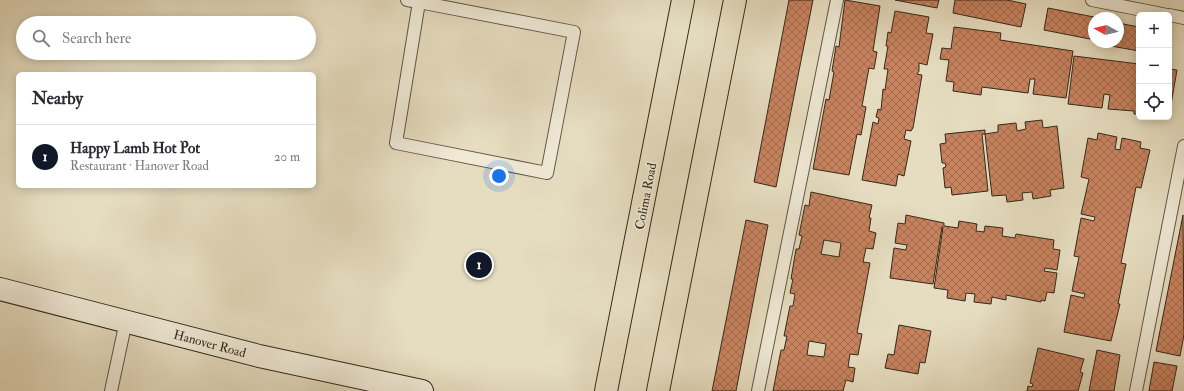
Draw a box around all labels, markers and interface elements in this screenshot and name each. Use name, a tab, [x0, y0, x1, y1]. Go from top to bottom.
north arrow	[1088, 12, 1124, 48]
map controls	[1136, 12, 1172, 120]
button: +	[1136, 12, 1172, 48]
search box	[16, 16, 316, 60]
icon: search	[30, 27, 52, 49]
text: Search here	[62, 29, 131, 48]
button: −	[1136, 48, 1172, 84]
button: locate	[1136, 84, 1172, 120]
text: Nearby	[32, 88, 83, 109]
text: Happy Lamb Hot Pot	[70, 139, 200, 158]
text: 1	[43, 149, 47, 165]
text: 20 m	[274, 149, 300, 165]
text: Restaurant · Hanover Road	[70, 158, 209, 174]
street label: Colima Road	[632, 161, 660, 231]
your location	[489, 166, 509, 186]
pin: 1	[466, 250, 492, 280]
street label: Hanover Road	[172, 327, 248, 361]

